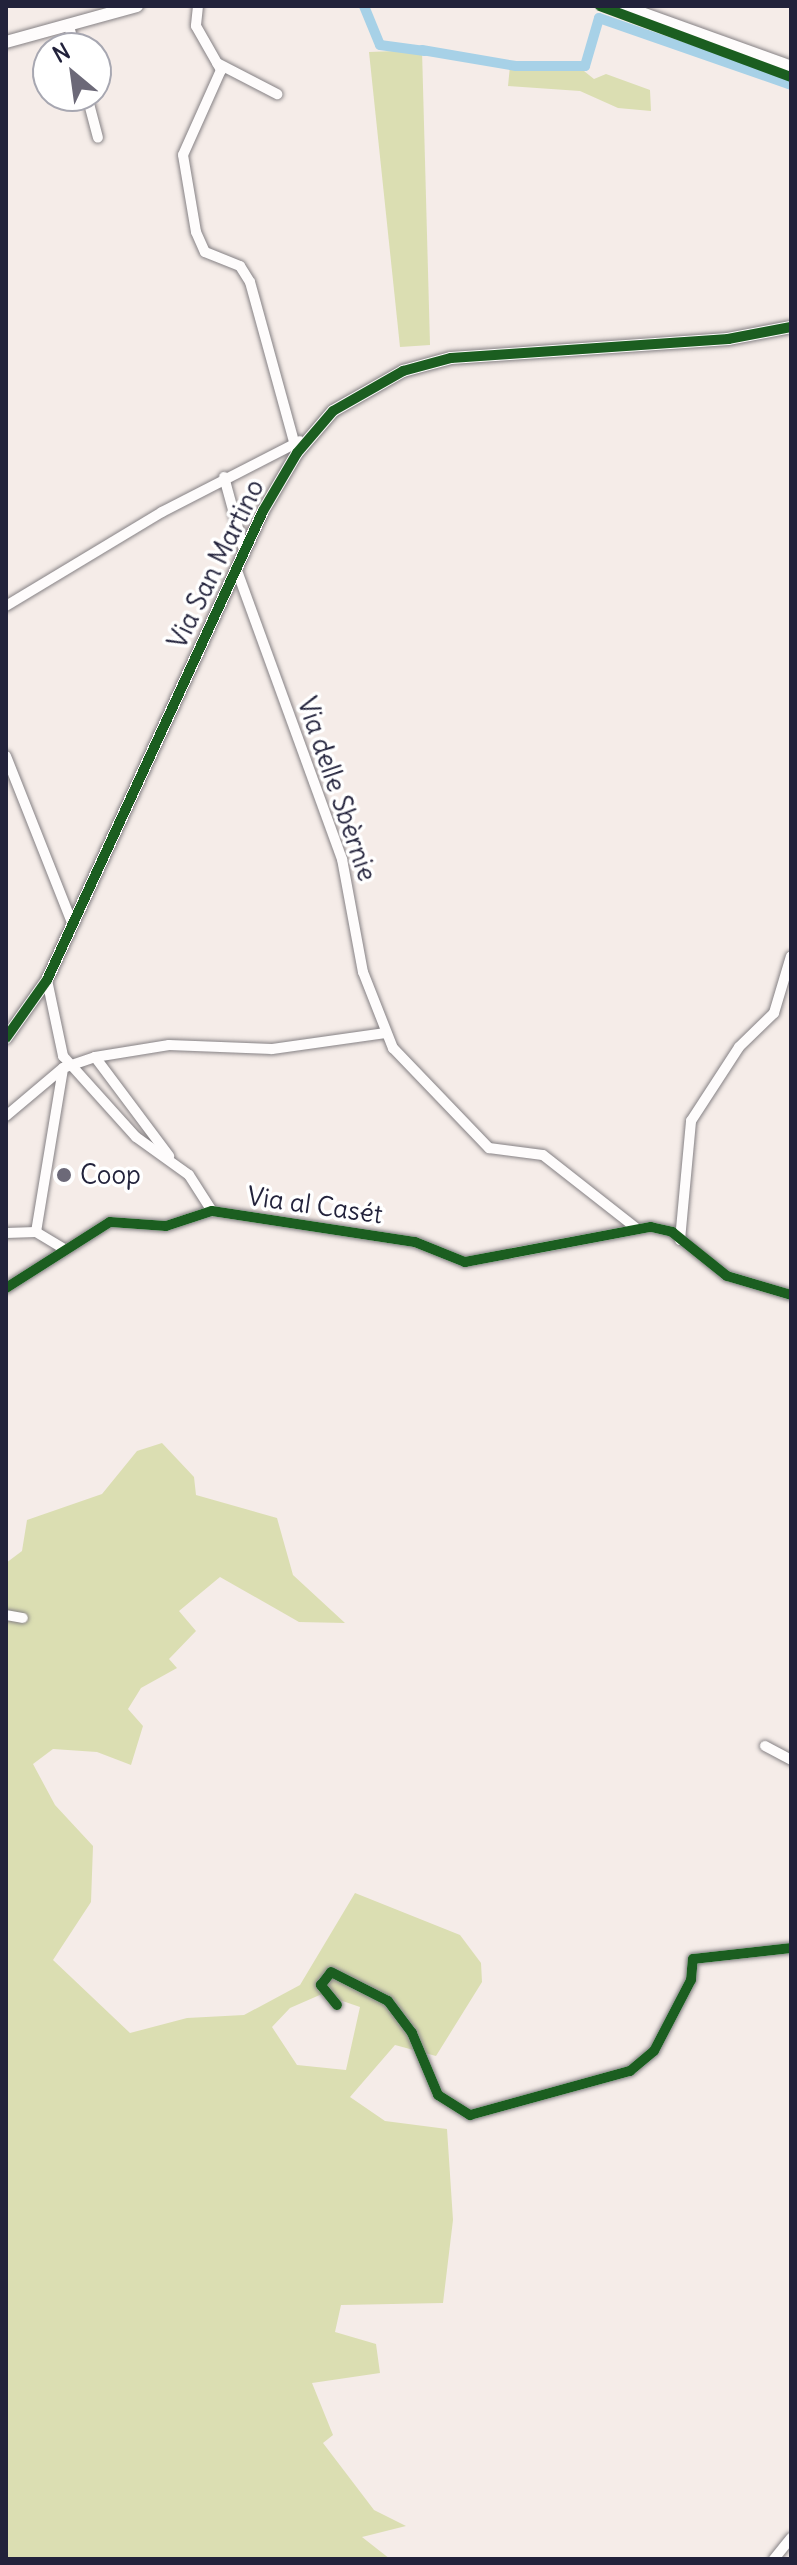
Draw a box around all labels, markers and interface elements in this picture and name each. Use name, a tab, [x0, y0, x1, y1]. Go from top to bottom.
north arrow	[32, 32, 112, 112]
text: N	[48, 37, 75, 69]
street label: Via San Martino	[162, 474, 270, 654]
street label: Via delle Sbèrnie	[291, 693, 383, 885]
place label: Coop	[80, 1159, 141, 1191]
marker: Coop	[55, 1166, 73, 1184]
street label: Via al Casét	[245, 1180, 385, 1230]

